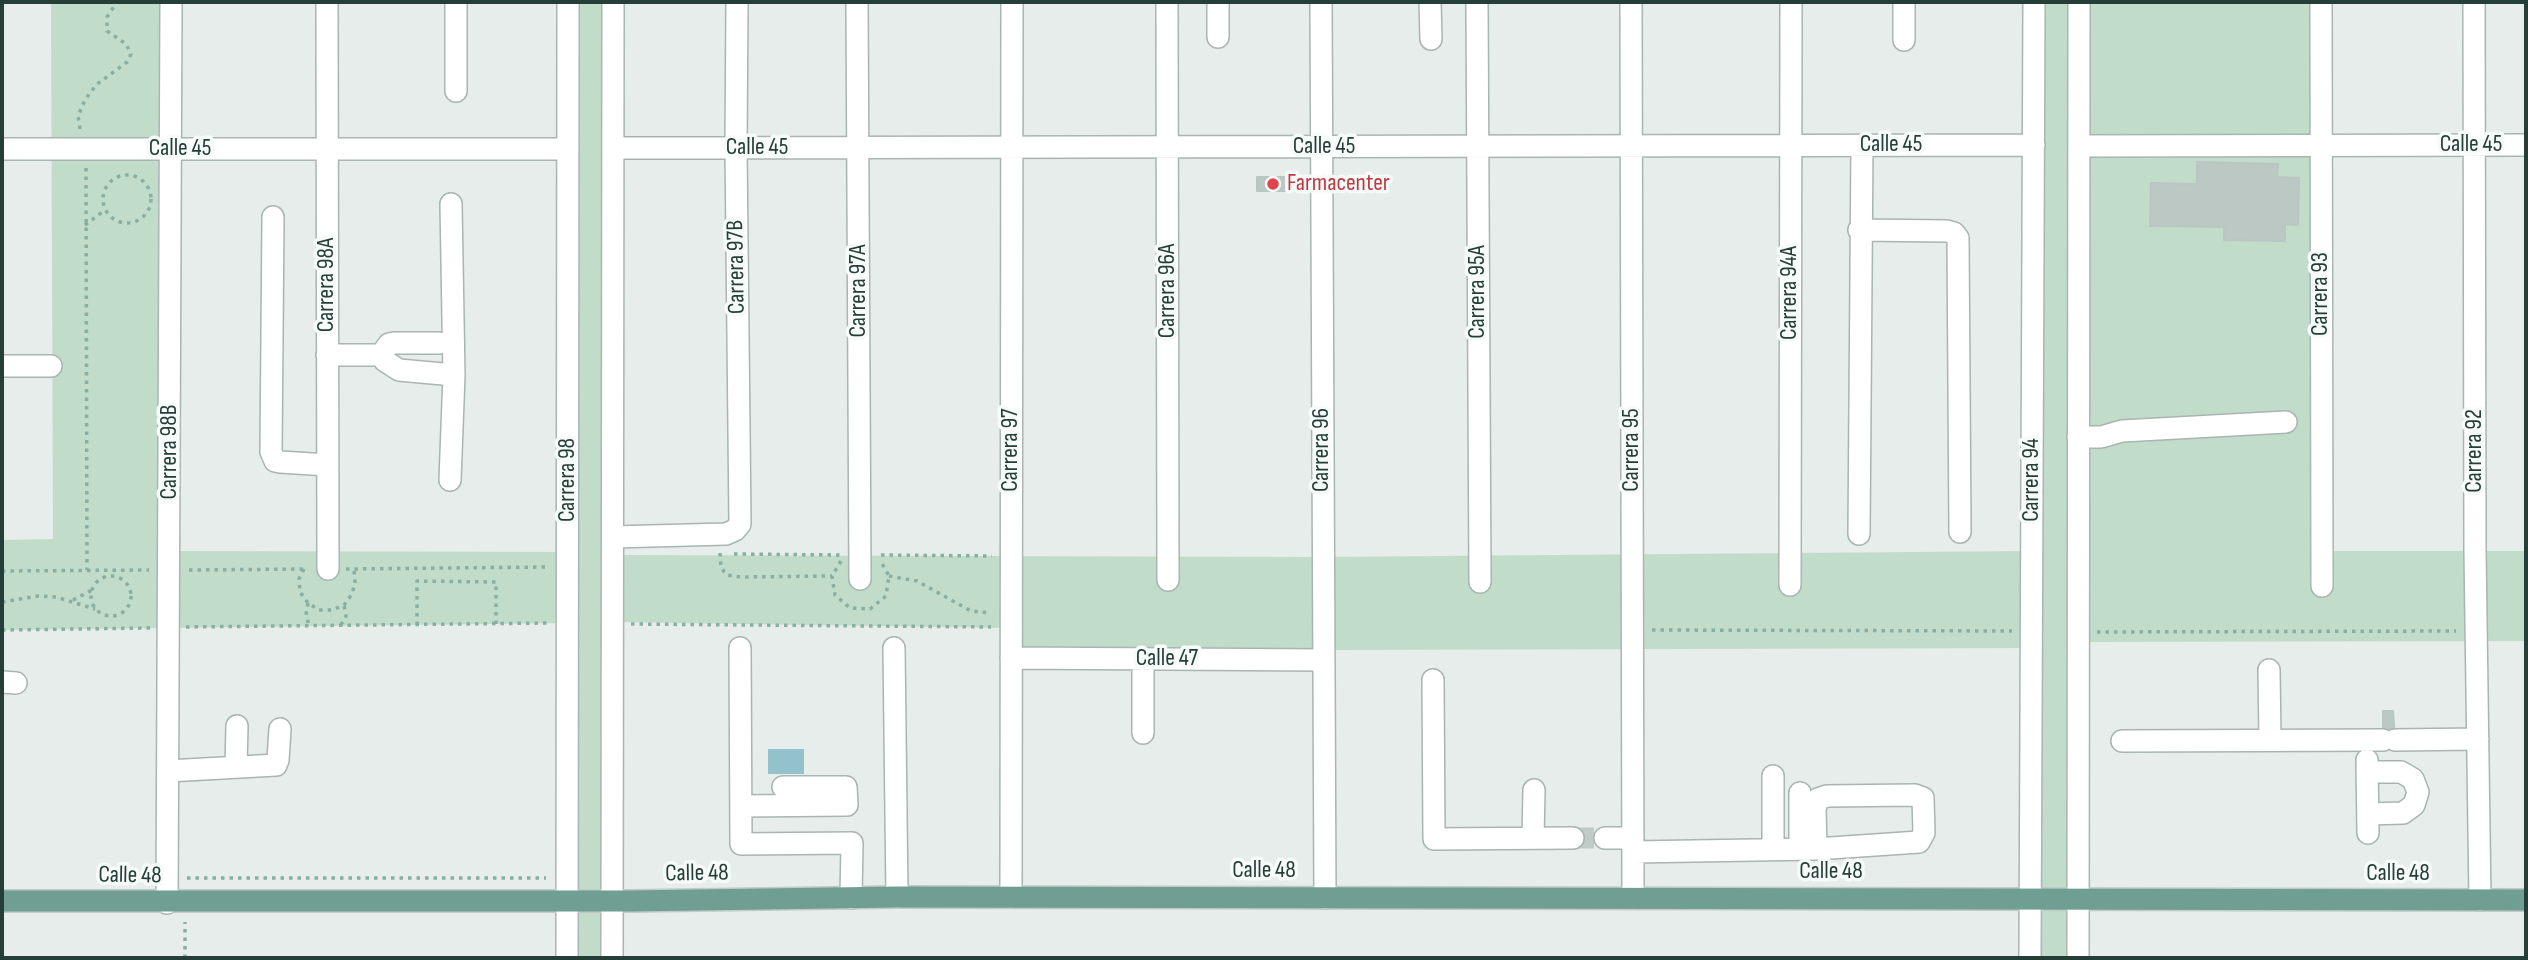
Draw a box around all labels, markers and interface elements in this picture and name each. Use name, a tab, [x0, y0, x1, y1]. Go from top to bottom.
street label: Calle 45	[1860, 131, 1922, 159]
street label: Calle 45	[2440, 131, 2502, 159]
street label: Calle 45	[1293, 133, 1355, 161]
street label: Calle 45	[726, 134, 788, 162]
street label: Calle 45	[149, 135, 211, 163]
place label: Farmacenter	[1287, 170, 1390, 198]
marker: Farmacenter	[1265, 176, 1281, 192]
street label: Carrera 97B	[722, 220, 752, 314]
street label: Carrera 98A	[313, 238, 341, 332]
street label: Carrera 97A	[845, 244, 873, 338]
street label: Carrera 96A	[1154, 244, 1182, 338]
street label: Carrera 95A	[1464, 245, 1492, 339]
street label: Carrera 94A	[1776, 246, 1804, 340]
street label: Carrera 93	[2307, 252, 2335, 336]
street label: Carrera 98B	[156, 405, 184, 499]
street label: Carrera 97	[997, 408, 1025, 492]
street label: Carrera 96	[1308, 408, 1336, 492]
street label: Carrera 95	[1618, 408, 1646, 492]
street label: Carrera 92	[2461, 409, 2489, 493]
street label: Carrera 98	[554, 438, 582, 522]
street label: Carrera 94	[2018, 438, 2046, 522]
street label: Calle 47	[1136, 645, 1198, 673]
street label: Calle 48	[1232, 857, 1296, 885]
street label: Calle 48	[1799, 858, 1863, 886]
street label: Calle 48	[665, 859, 729, 889]
street label: Calle 48	[2366, 860, 2430, 888]
street label: Calle 48	[98, 861, 162, 891]

